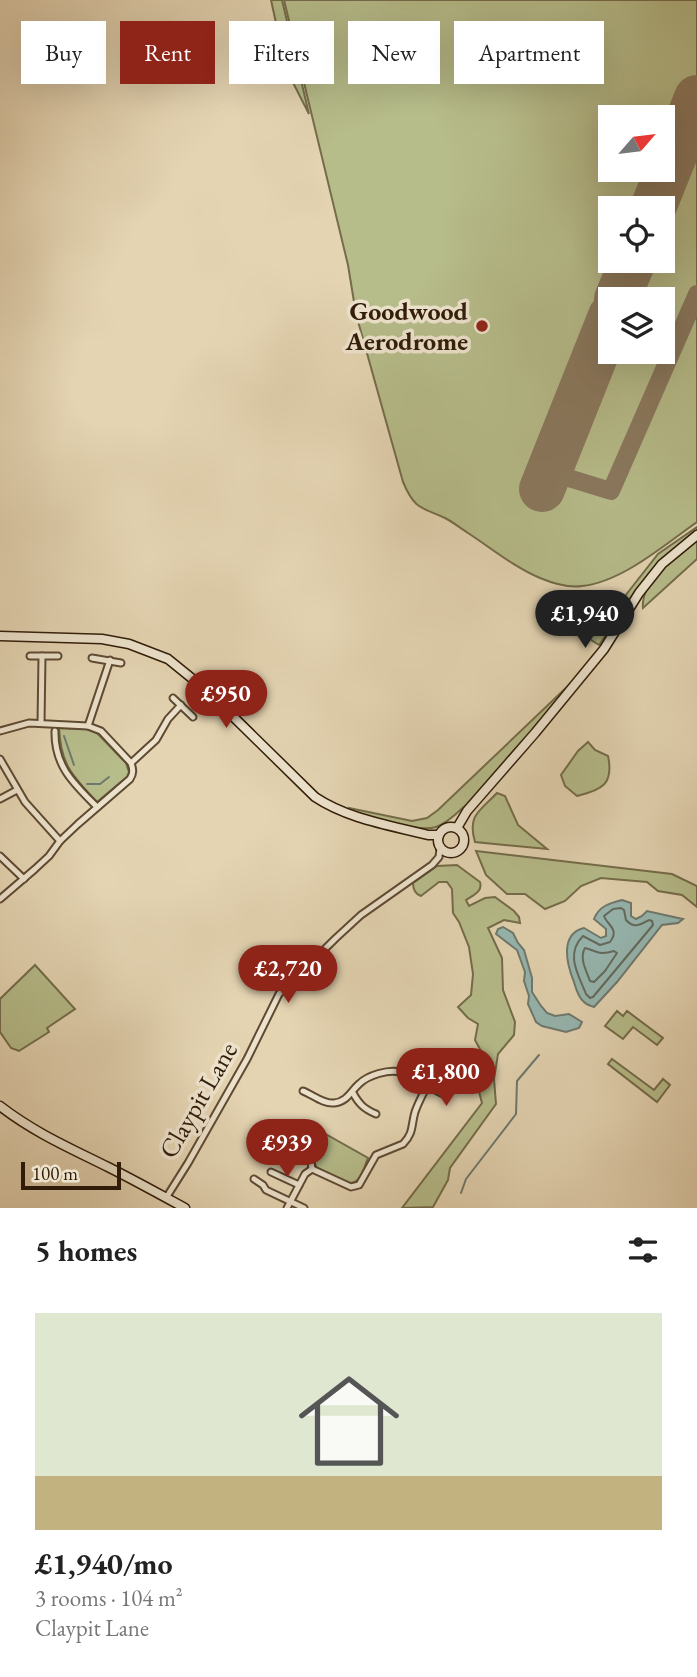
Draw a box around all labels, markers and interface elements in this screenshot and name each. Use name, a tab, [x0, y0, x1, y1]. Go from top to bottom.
chip: Buy	[21, 21, 106, 84]
chip: Rent	[120, 21, 215, 84]
chip: Filters	[229, 21, 334, 84]
chip: New	[348, 21, 440, 84]
chip: Apartment	[454, 21, 604, 84]
north arrow	[598, 105, 676, 182]
map controls	[598, 105, 675, 364]
button: locate	[598, 196, 675, 273]
button: layers	[598, 287, 675, 364]
place label: Goodwood Aerodrome	[345, 294, 469, 358]
marker: Goodwood Aerodrome	[474, 318, 490, 334]
pin: £1,940	[528, 590, 642, 650]
text: £1,940	[551, 598, 619, 628]
pin: £950	[185, 670, 267, 730]
text: £950	[201, 678, 251, 708]
pin: £2,720	[231, 946, 345, 1005]
text: £2,720	[254, 953, 322, 983]
street label: Claypit Lane	[151, 1036, 245, 1164]
pin: £1,800	[389, 1048, 503, 1108]
text: £1,800	[412, 1056, 480, 1086]
pin: £939	[246, 1120, 328, 1179]
text: £939	[262, 1127, 312, 1157]
scale bar	[21, 1159, 121, 1191]
text: 100 m	[32, 1161, 78, 1186]
text: 5 homes	[35, 1231, 137, 1270]
icon: filters	[624, 1231, 662, 1269]
icon: home	[286, 1358, 412, 1484]
text: £1,940/mo	[35, 1544, 173, 1583]
text: 3 rooms · 104 m²	[35, 1583, 183, 1613]
text: Claypit Lane	[35, 1613, 149, 1643]

